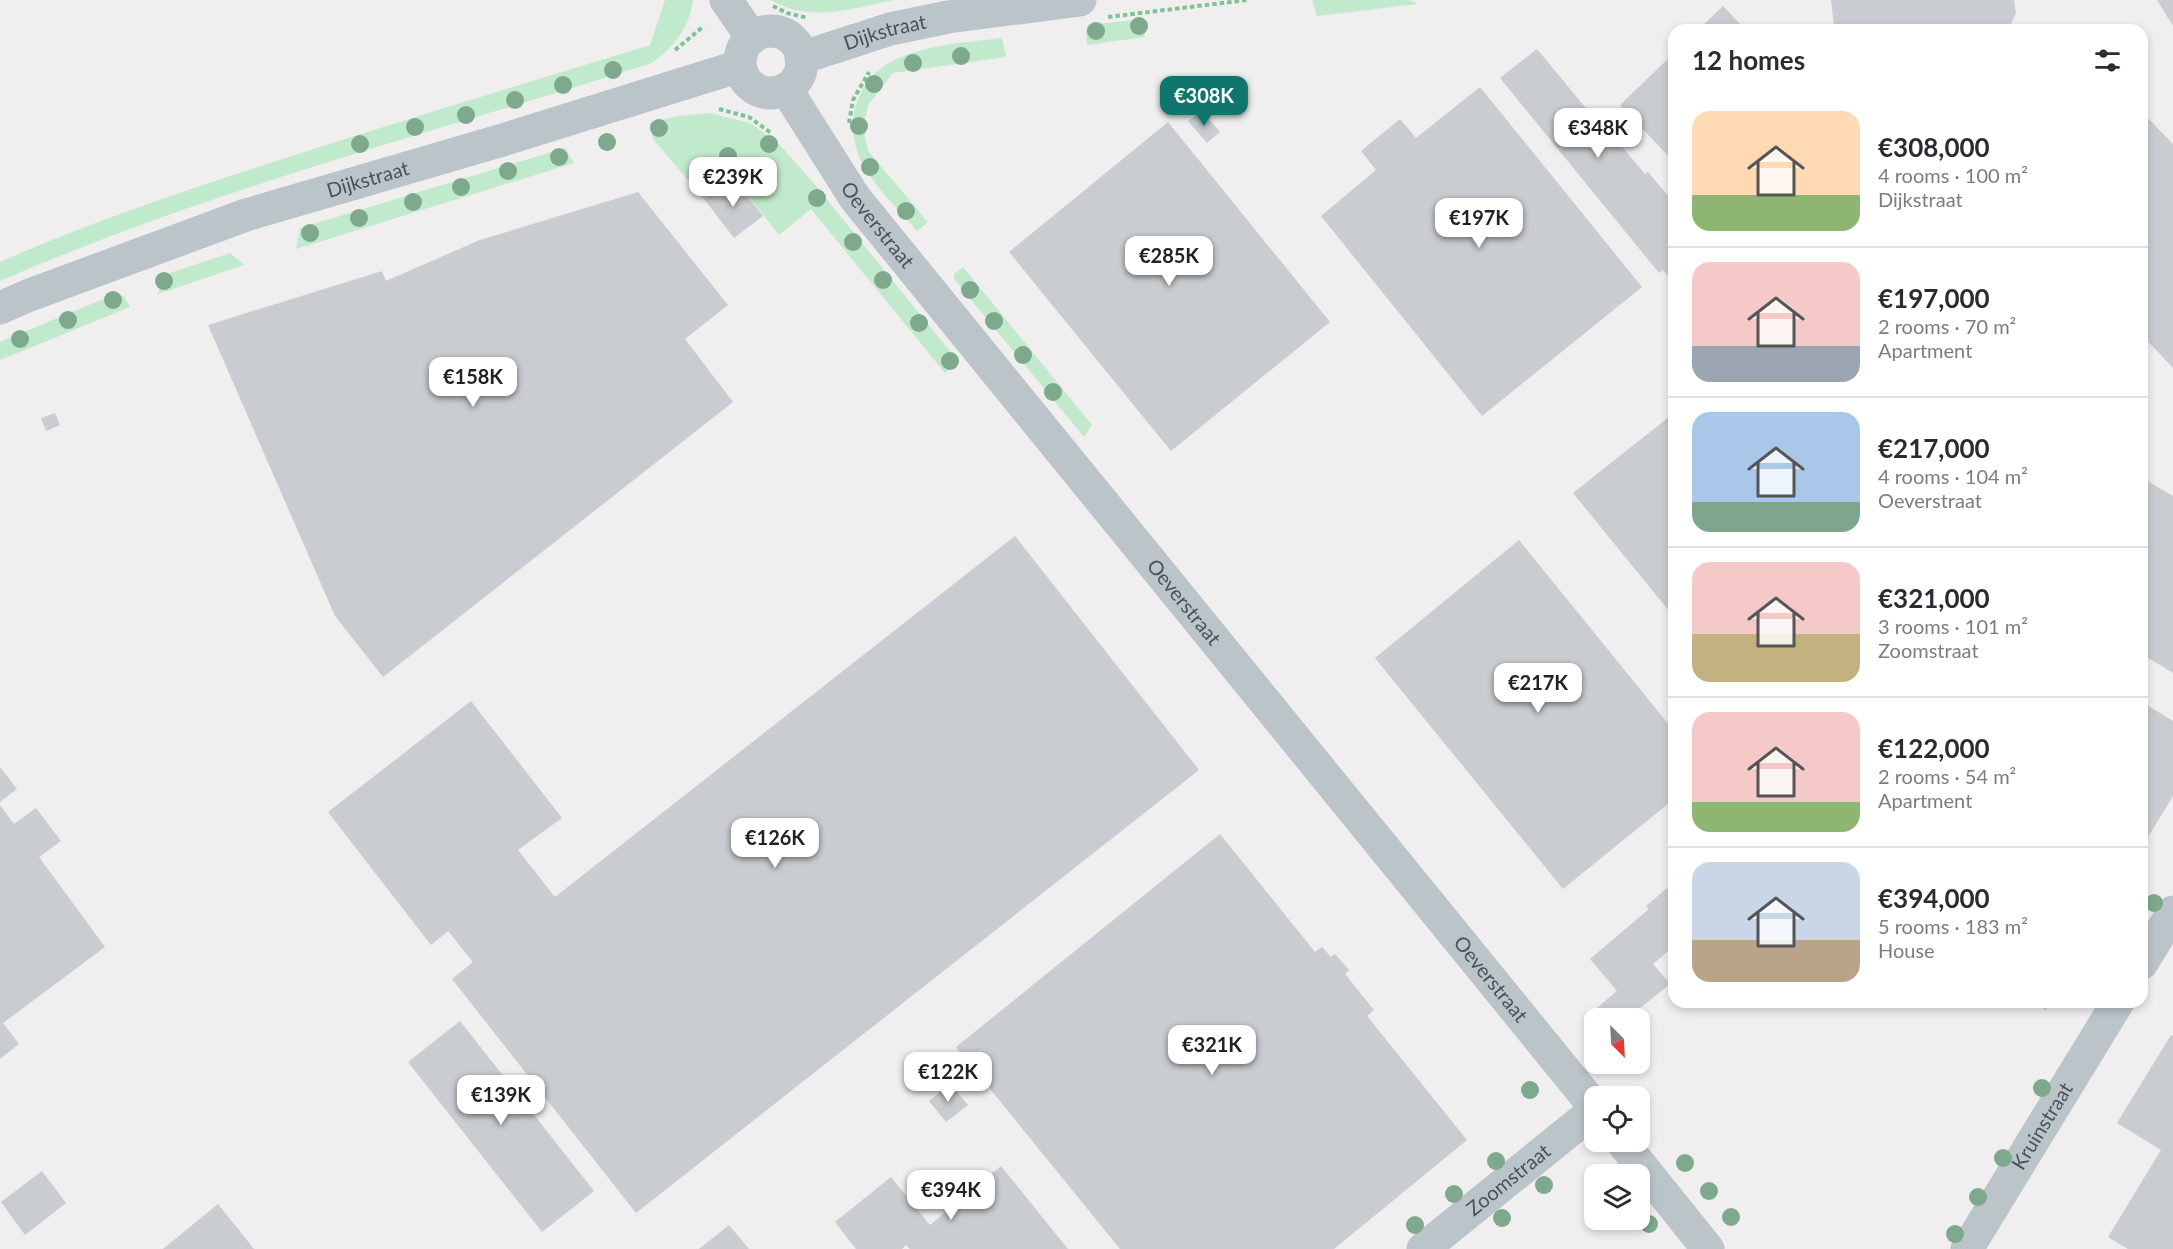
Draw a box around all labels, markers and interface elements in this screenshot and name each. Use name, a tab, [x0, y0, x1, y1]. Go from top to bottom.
street label: Dijkstraat	[840, 9, 928, 54]
text: 12 homes	[1692, 44, 1805, 76]
icon: filters	[2091, 44, 2124, 77]
pin: €308K	[1162, 76, 1246, 127]
text: €308K	[1174, 83, 1234, 107]
pin: €348K	[1556, 108, 1640, 159]
text: €348K	[1568, 115, 1628, 139]
text: €308,000	[1878, 131, 1990, 163]
icon: home	[1740, 135, 1812, 207]
street label: Dijkstraat	[324, 155, 412, 202]
pin: €239K	[691, 157, 775, 208]
text: 4 rooms · 100 m²	[1878, 163, 2028, 187]
text: €239K	[703, 164, 763, 188]
street label: Oeverstraat	[837, 177, 920, 272]
text: Dijkstraat	[1878, 187, 1963, 211]
pin: €197K	[1437, 198, 1521, 249]
text: €197K	[1449, 205, 1509, 229]
pin: €285K	[1127, 236, 1211, 287]
text: €285K	[1139, 243, 1199, 267]
text: €197,000	[1878, 282, 1990, 314]
icon: home	[1740, 286, 1812, 358]
text: 2 rooms · 70 m²	[1878, 314, 2016, 338]
text: Apartment	[1878, 338, 1972, 362]
pin: €158K	[431, 357, 515, 408]
text: €158K	[443, 364, 503, 388]
text: €217,000	[1878, 432, 1990, 464]
icon: home	[1740, 436, 1812, 508]
text: 4 rooms · 104 m²	[1878, 464, 2028, 488]
text: Oeverstraat	[1878, 488, 1982, 512]
street label: Oeverstraat	[1143, 554, 1227, 649]
text: €321,000	[1878, 582, 1990, 614]
icon: home	[1740, 586, 1812, 658]
text: 3 rooms · 101 m²	[1878, 614, 2028, 638]
text: Zoomstraat	[1878, 638, 1979, 662]
pin: €217K	[1496, 663, 1580, 714]
text: €217K	[1508, 670, 1568, 694]
text: €122,000	[1878, 732, 1990, 764]
icon: home	[1740, 736, 1812, 808]
text: 2 rooms · 54 m²	[1878, 764, 2016, 788]
text: Apartment	[1878, 788, 1972, 812]
pin: €126K	[733, 818, 817, 869]
text: €126K	[745, 825, 805, 849]
text: €394,000	[1878, 882, 1990, 914]
icon: home	[1740, 886, 1812, 958]
text: 5 rooms · 183 m²	[1878, 914, 2028, 938]
street label: Oeverstraat	[1449, 930, 1534, 1026]
text: House	[1878, 938, 1935, 962]
north arrow	[1584, 1008, 1650, 1074]
map controls	[1584, 1008, 1650, 1230]
pin: €321K	[1170, 1025, 1254, 1076]
text: €321K	[1182, 1032, 1242, 1056]
pin: €122K	[906, 1052, 990, 1103]
text: €122K	[918, 1059, 978, 1083]
pin: €139K	[459, 1075, 543, 1126]
street label: Kruinstraat	[2006, 1078, 2077, 1174]
text: €139K	[471, 1082, 531, 1106]
button: locate	[1584, 1086, 1650, 1152]
street label: Zoomstraat	[1461, 1138, 1555, 1220]
button: layers	[1584, 1164, 1650, 1230]
pin: €394K	[909, 1170, 993, 1221]
text: €394K	[921, 1177, 981, 1201]

